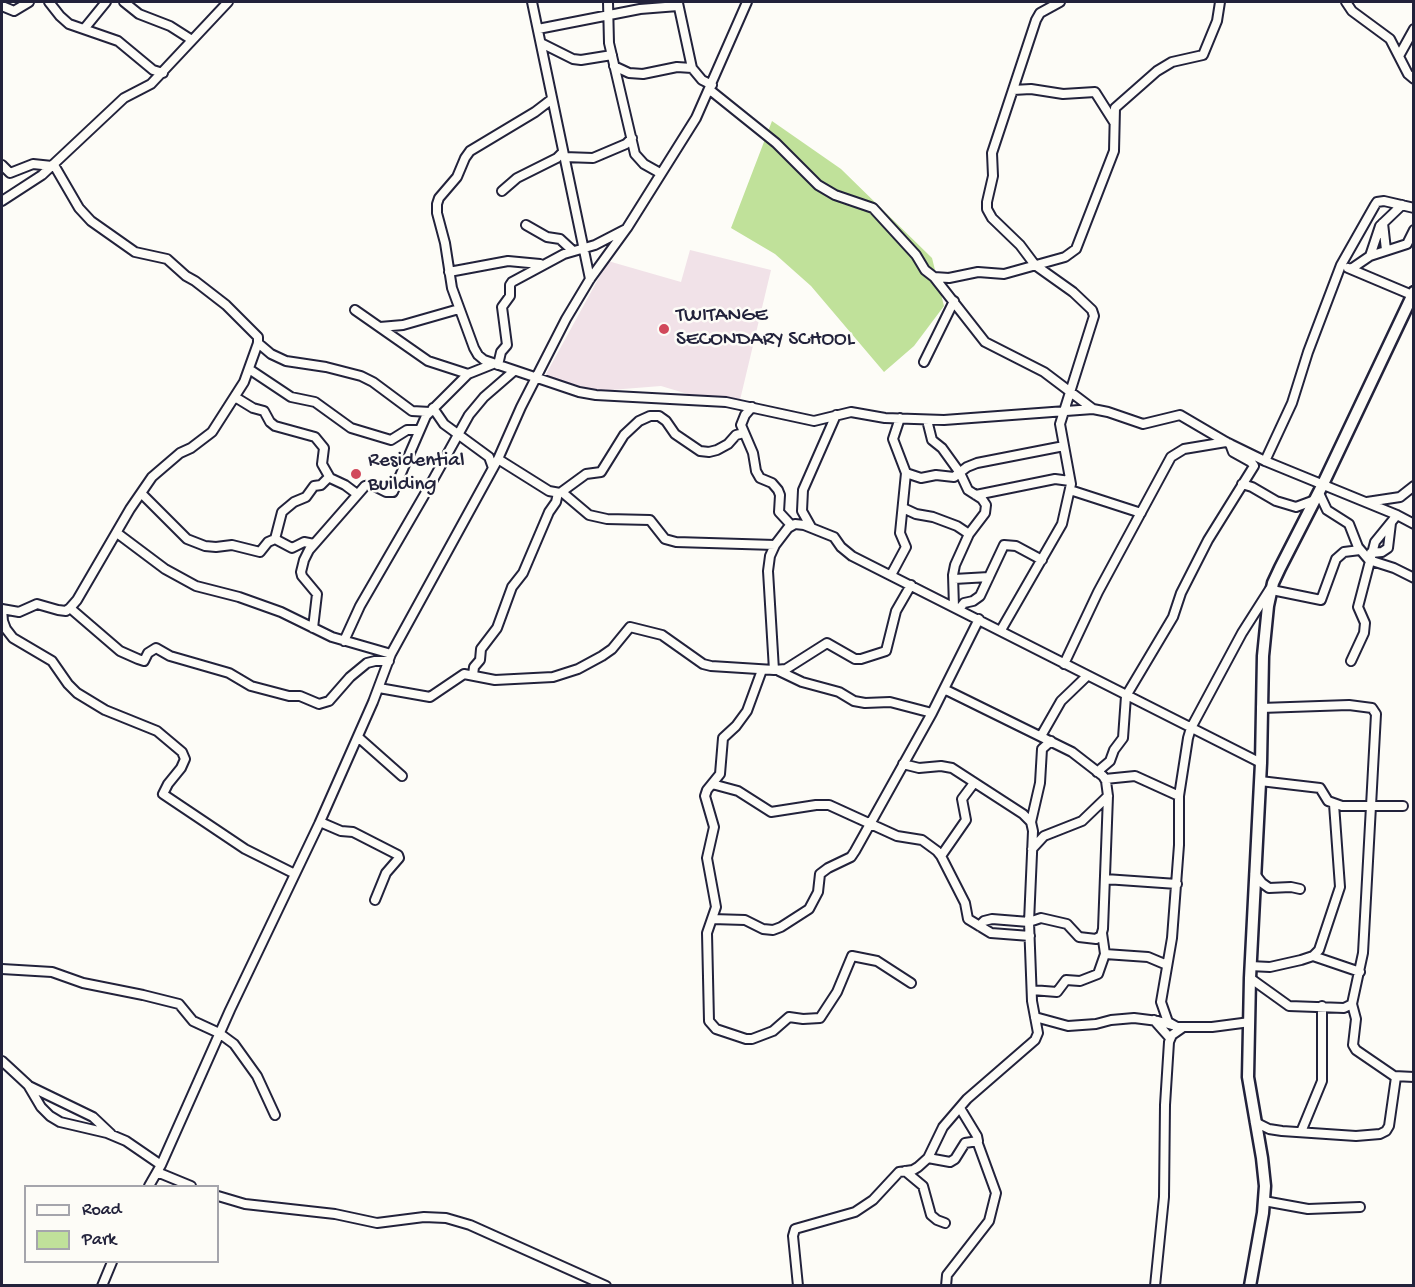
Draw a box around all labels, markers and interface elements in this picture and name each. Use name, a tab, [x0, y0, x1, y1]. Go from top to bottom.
place label: TWITANGE SECONDARY SCHOOL	[676, 304, 854, 354]
marker: TWITANGE SECONDARY SCHOOL	[657, 322, 671, 336]
place label: Residential Building	[368, 449, 465, 499]
marker: Residential Building	[349, 467, 363, 481]
legend	[24, 1185, 219, 1263]
text: Road	[82, 1200, 121, 1221]
text: Park	[82, 1230, 116, 1251]

